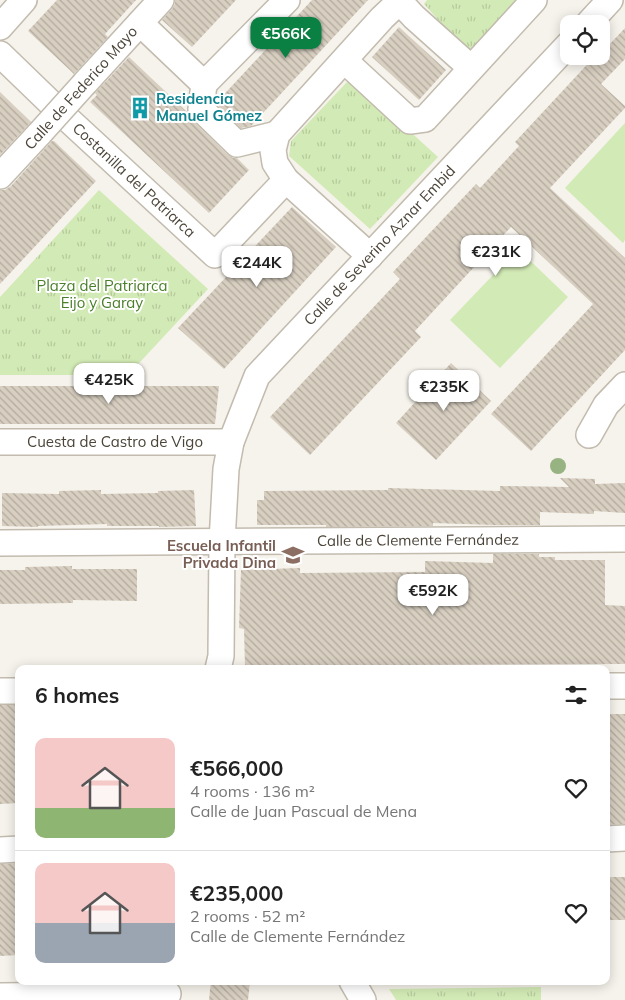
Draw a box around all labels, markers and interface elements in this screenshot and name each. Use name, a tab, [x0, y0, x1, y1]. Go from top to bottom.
map controls	[560, 15, 610, 65]
button: locate	[560, 15, 610, 65]
pin: €566K	[251, 17, 321, 59]
street label: Calle de Federico Mayo	[20, 22, 141, 153]
text: €566K	[261, 23, 311, 43]
place label: Residencia Manuel Gómez	[156, 89, 262, 125]
building icon: Residencia Manuel Gómez	[127, 95, 153, 121]
street label: Costanilla del Patriarca	[69, 118, 200, 241]
street label: Calle de Severino Aznar Embid	[300, 161, 459, 329]
pin: €231K	[461, 234, 531, 277]
text: €231K	[471, 241, 521, 261]
pin: €244K	[222, 246, 292, 288]
text: €244K	[232, 252, 282, 272]
park label: Plaza del Patriarca Eijo y Garay	[37, 276, 168, 312]
pin: €425K	[74, 362, 144, 405]
text: €425K	[84, 369, 134, 389]
pin: €235K	[409, 370, 479, 412]
text: €235K	[419, 376, 469, 396]
street label: Cuesta de Castro de Vigo	[27, 432, 203, 451]
street label: Calle de Clemente Fernández	[317, 530, 519, 550]
place label: Escuela Infantil Privada Dina	[167, 536, 276, 572]
school or university icon: Escuela Infantil Privada Dina	[280, 542, 306, 568]
pin: €592K	[398, 574, 468, 616]
text: €592K	[408, 580, 458, 600]
icon: filters	[562, 681, 590, 709]
text: 6 homes	[35, 682, 119, 708]
text: €566,000	[190, 755, 283, 781]
icon: home	[75, 758, 135, 818]
icon: heart	[562, 774, 590, 802]
text: 4 rooms · 136 m²	[190, 781, 315, 801]
text: Calle de Juan Pascual de Mena	[190, 801, 417, 821]
text: €235,000	[190, 880, 283, 906]
icon: home	[75, 883, 135, 943]
icon: heart	[562, 899, 590, 927]
text: 2 rooms · 52 m²	[190, 906, 305, 926]
text: Calle de Clemente Fernández	[190, 926, 405, 946]

